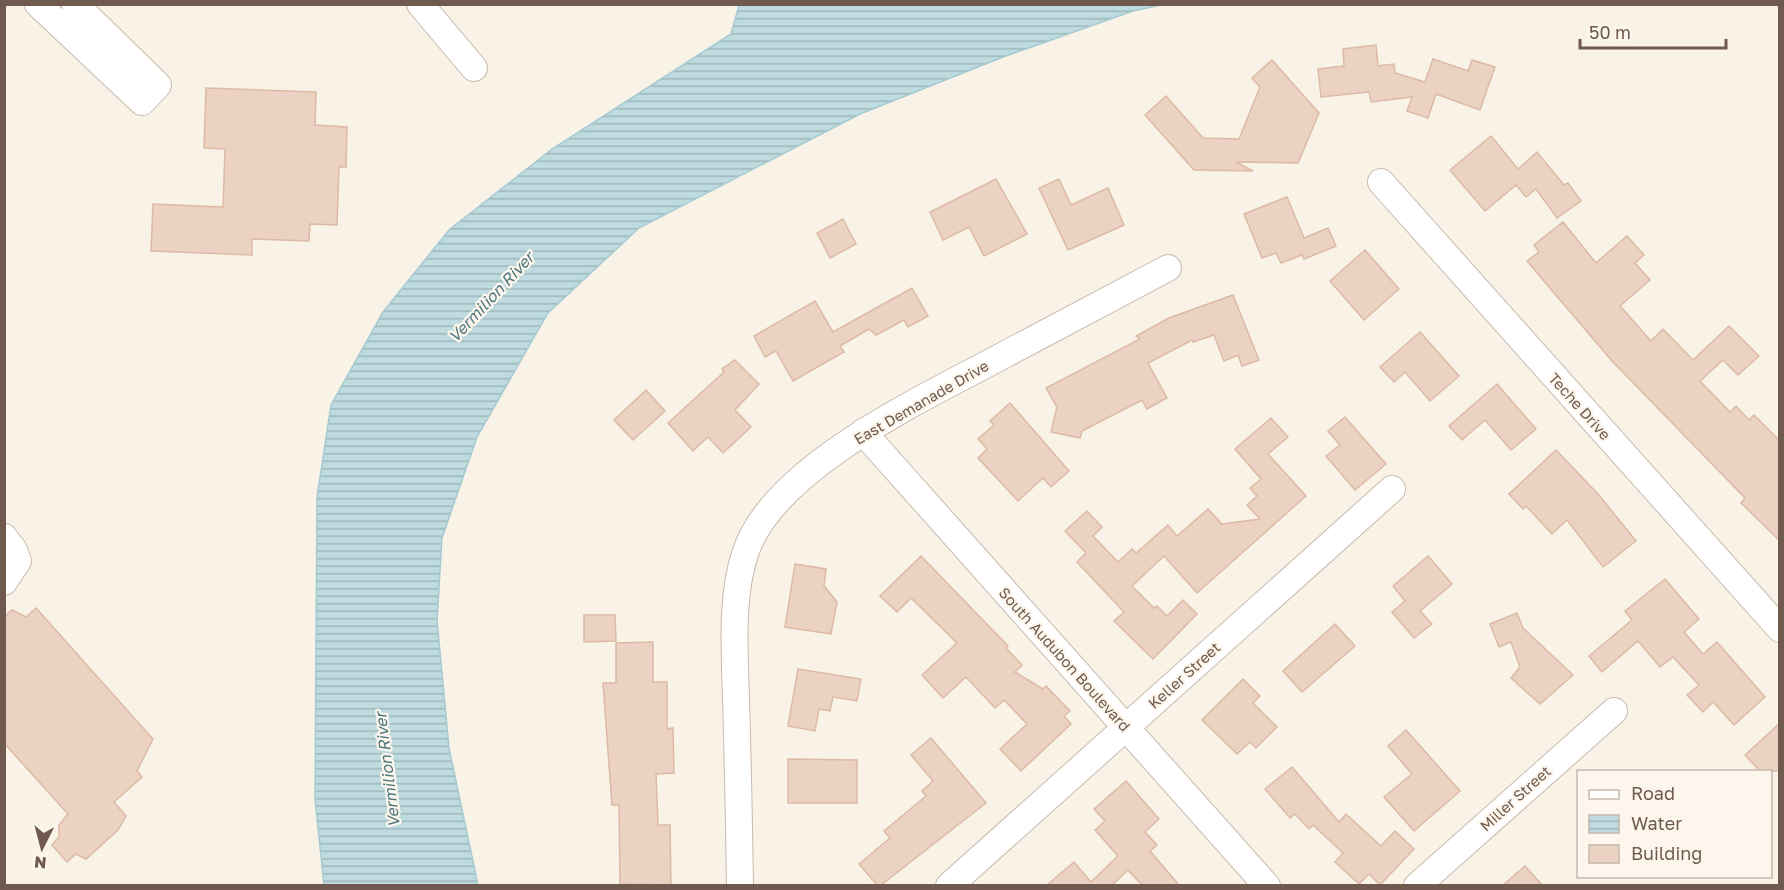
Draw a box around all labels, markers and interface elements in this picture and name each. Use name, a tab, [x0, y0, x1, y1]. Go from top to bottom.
scale bar	[1580, 12, 1726, 50]
text: 50 m	[1589, 21, 1631, 43]
water label: Vermilion River	[444, 246, 540, 346]
street label: East Demanade Drive	[850, 356, 992, 448]
street label: Teche Drive	[1545, 369, 1615, 443]
street label: South Audubon Boulevard	[996, 583, 1134, 735]
street label: Keller Street	[1144, 638, 1224, 712]
water label: Vermilion River	[370, 709, 404, 829]
street label: Miller Street	[1476, 762, 1554, 834]
legend	[1577, 770, 1772, 878]
text: Road	[1631, 782, 1675, 804]
text: Water	[1631, 812, 1682, 834]
north arrow	[12, 818, 72, 878]
text: Building	[1631, 842, 1702, 864]
text: N	[33, 852, 48, 873]

